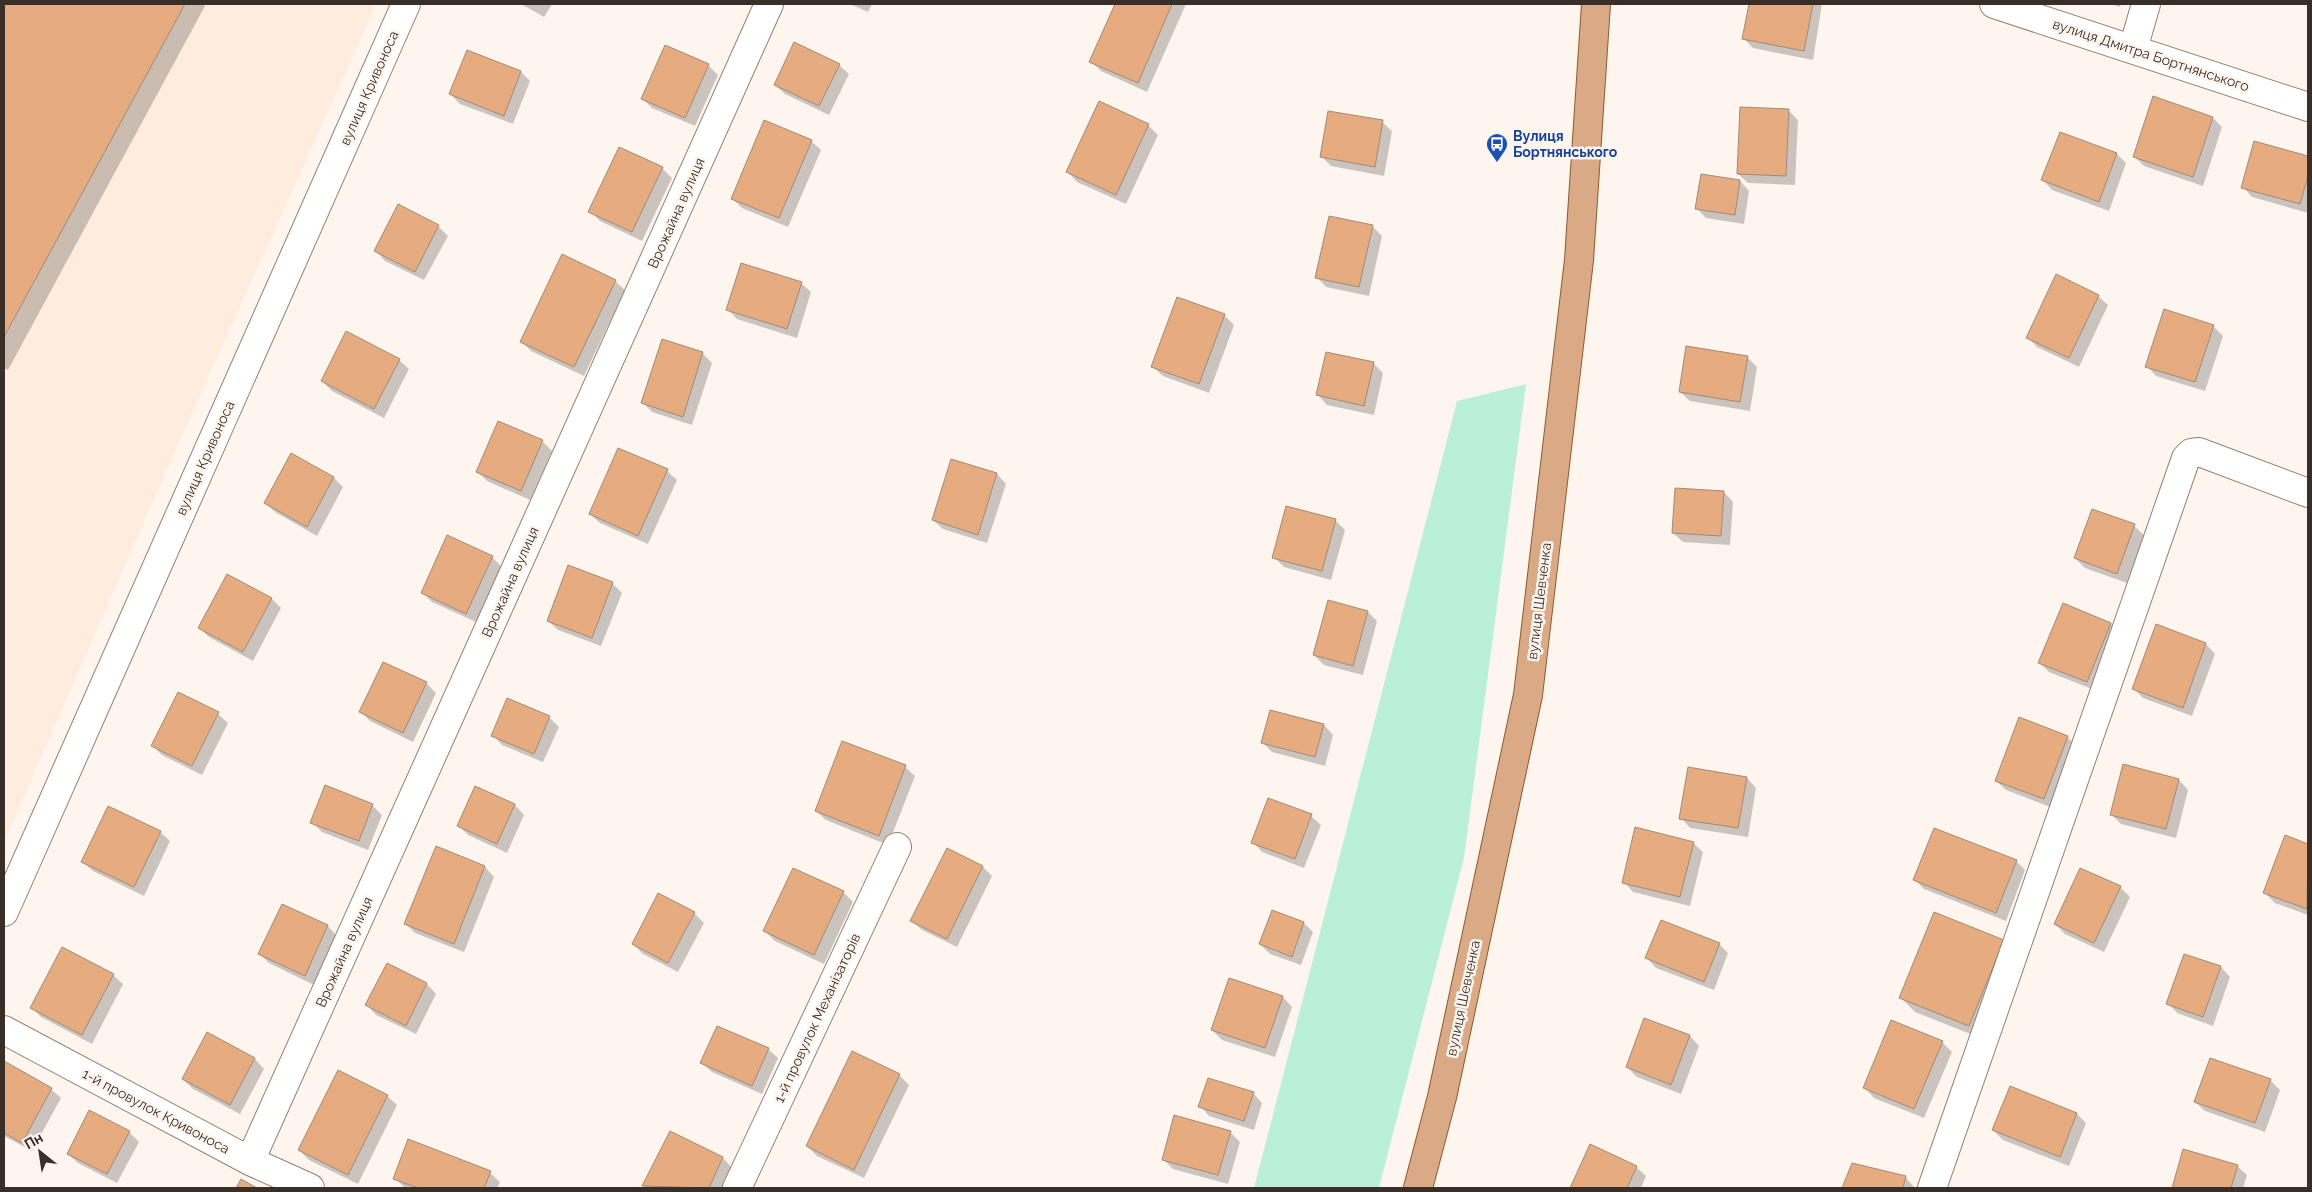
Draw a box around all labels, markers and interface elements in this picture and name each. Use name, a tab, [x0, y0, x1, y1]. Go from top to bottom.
street label: вулиця Дмитра Бортнянського	[2051, 16, 2251, 94]
street label: вулиця Кривоноса	[337, 28, 401, 148]
place label: Вулиця Бортнянського	[1513, 128, 1618, 160]
bus stop icon: Вулиця Бортнянського	[1485, 132, 1509, 163]
street label: Врожайна вулиця	[644, 155, 708, 271]
street label: вулиця Кривоноса	[173, 398, 237, 518]
street label: Врожайна вулиця	[478, 524, 542, 640]
street label: вулиця Шевченка	[1524, 542, 1554, 660]
street label: Врожайна вулиця	[312, 894, 376, 1010]
street label: 1-й провулок Механізаторів	[771, 931, 863, 1105]
street label: вулиця Шевченка	[1443, 939, 1483, 1057]
street label: 1-й провулок Кривоноса	[80, 1065, 232, 1157]
north arrow	[15, 1127, 65, 1177]
text: Пн	[21, 1129, 46, 1152]

